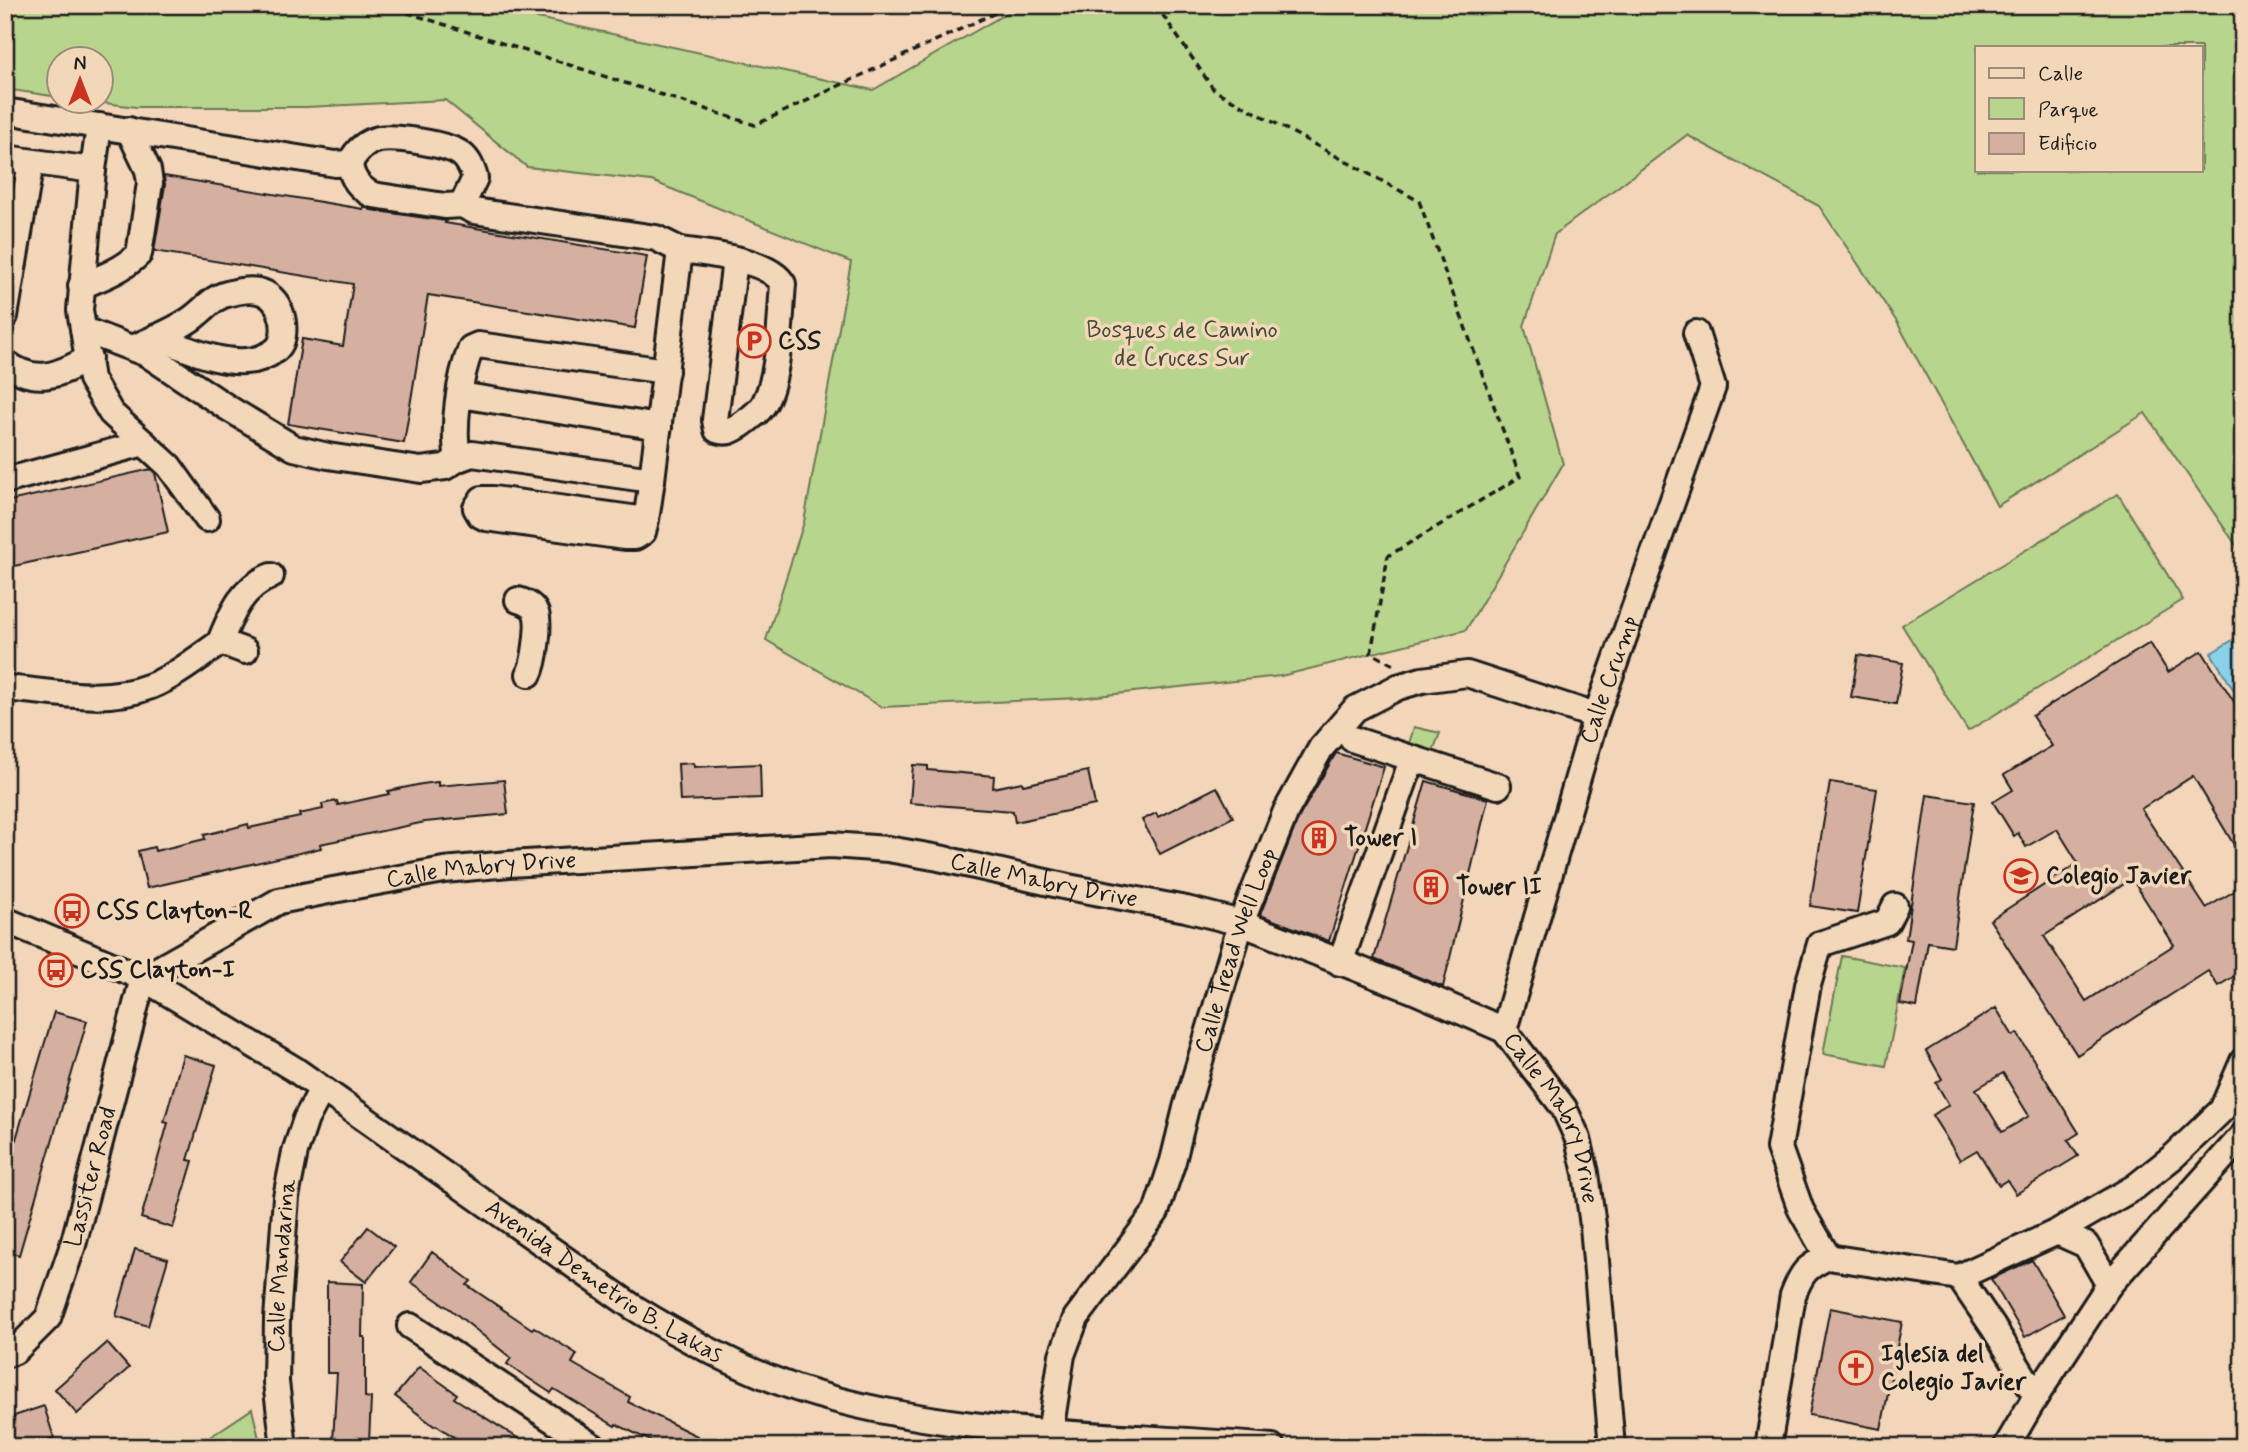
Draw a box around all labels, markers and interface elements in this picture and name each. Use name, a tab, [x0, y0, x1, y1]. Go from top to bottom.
north arrow	[46, 46, 116, 116]
legend	[1975, 46, 2202, 172]
text: N	[74, 52, 86, 77]
text: Calle	[2038, 60, 2083, 88]
text: Parque	[2038, 96, 2099, 124]
text: Edificio	[2038, 130, 2097, 158]
park label: Bosques de Camino de Cruces Sur	[1086, 315, 1278, 374]
parking icon: CSS	[735, 322, 773, 360]
place label: CSS	[778, 326, 821, 357]
street label: Calle Crump	[1573, 611, 1646, 747]
building icon: Tower I	[1300, 819, 1338, 857]
place label: Tower I	[1344, 823, 1417, 854]
street label: Calle Tread Well Loop	[1188, 843, 1285, 1057]
street label: Calle Mabry Drive	[384, 845, 577, 896]
street label: Calle Mabry Drive	[947, 845, 1140, 915]
school or university icon: Colegio Javier	[2002, 857, 2040, 895]
place label: Colegio Javier	[2046, 861, 2192, 895]
building icon: Tower II	[1412, 868, 1450, 906]
place label: Tower II	[1456, 872, 1542, 903]
bus stop icon: CSS Clayton-R	[53, 892, 91, 930]
place label: CSS Clayton-R	[96, 896, 253, 927]
bus stop icon: CSS Clayton-I	[37, 951, 75, 989]
place label: CSS Clayton-I	[80, 955, 235, 986]
street label: Calle Mabry Drive	[1496, 1026, 1605, 1205]
street label: Lassiter Road	[58, 1103, 124, 1250]
street label: Calle Mandarina	[261, 1175, 305, 1353]
street label: Avenida Demetrio B. Lakas	[479, 1192, 728, 1370]
place label: Iglesia del Colegio Javier	[1881, 1339, 2027, 1401]
church icon: Iglesia del Colegio Javier	[1837, 1349, 1875, 1387]

